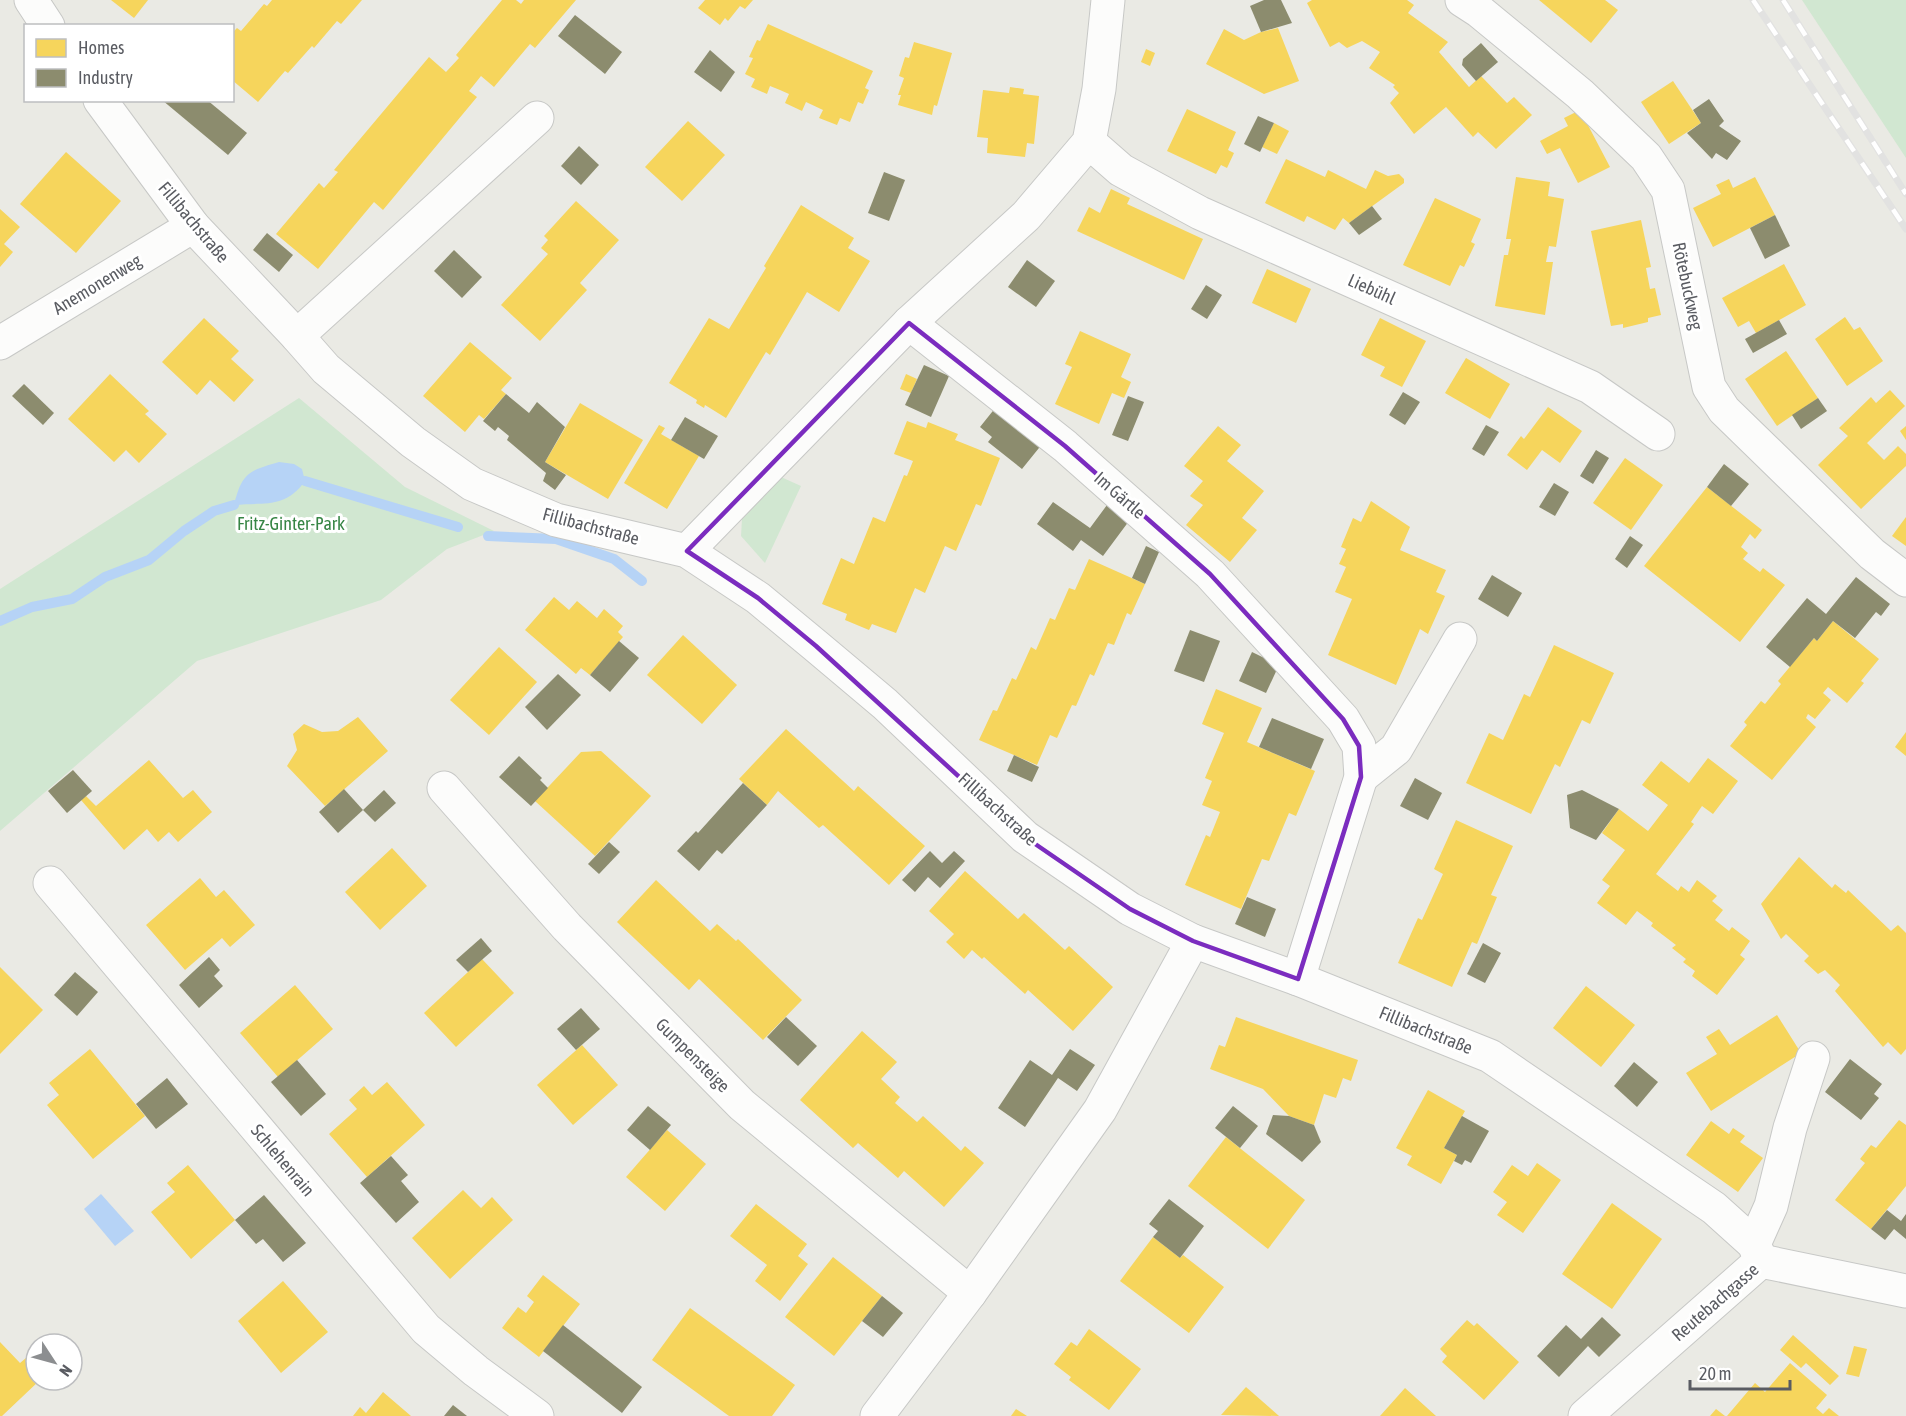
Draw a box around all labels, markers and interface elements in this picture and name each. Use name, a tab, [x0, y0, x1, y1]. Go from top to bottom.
legend	[24, 24, 234, 102]
text: Homes	[78, 37, 124, 58]
text: Industry	[78, 67, 133, 88]
street label: Fillibachstraße	[154, 177, 234, 267]
street label: Rötebuckweg	[1668, 240, 1708, 332]
street label: Anemonenweg	[49, 249, 145, 319]
street label: Liebühl	[1345, 269, 1399, 309]
street label: Im Gärtle	[1090, 467, 1150, 523]
street label: Fillibachstraße	[541, 503, 641, 549]
park label: Fritz-Ginter-Park	[237, 513, 345, 534]
street label: Fillibachstraße	[954, 768, 1042, 850]
street label: Fillibachstraße	[1376, 1002, 1476, 1058]
street label: Gumpensteige	[652, 1014, 734, 1096]
street label: Schlehenrain	[247, 1120, 319, 1200]
street label: Reutebachgasse	[1667, 1259, 1763, 1345]
north arrow	[24, 1332, 84, 1392]
scale bar	[1690, 1353, 1790, 1391]
text: N	[56, 1362, 76, 1380]
text: 20 m	[1699, 1363, 1731, 1384]

